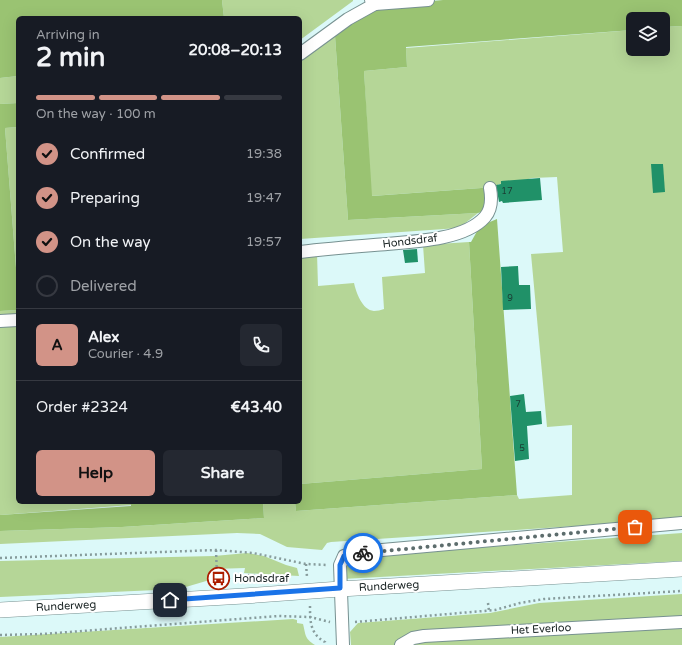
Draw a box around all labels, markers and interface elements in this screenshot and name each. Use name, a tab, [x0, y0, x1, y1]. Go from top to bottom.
map controls	[626, 12, 670, 56]
button: layers	[626, 12, 670, 56]
text: Arriving in	[36, 27, 100, 43]
text: 20:08–20:13	[189, 41, 282, 59]
text: 2 min	[36, 42, 105, 73]
text: On the way · 100 m	[36, 106, 156, 122]
icon: check	[36, 143, 58, 165]
text: Confirmed	[70, 145, 145, 163]
text: 19:38	[246, 146, 282, 162]
house number: 17	[501, 186, 513, 197]
icon: check	[36, 187, 58, 209]
text: Preparing	[70, 189, 140, 207]
text: 19:47	[246, 190, 282, 206]
icon: check	[36, 231, 58, 253]
street label: Hondsdraf	[382, 231, 439, 251]
text: On the way	[70, 233, 150, 251]
text: 19:57	[246, 234, 282, 250]
text: Delivered	[70, 277, 137, 295]
house number: 9	[507, 293, 513, 304]
button: phone	[240, 324, 282, 366]
text: Alex	[88, 328, 119, 346]
text: A	[51, 336, 63, 354]
text: Courier · 4.9	[88, 346, 163, 362]
text: Order #2324	[36, 398, 128, 416]
text: €43.40	[230, 398, 282, 416]
house number: 7	[515, 399, 521, 410]
house number: 5	[519, 443, 525, 454]
button: Help	[36, 450, 155, 496]
button: Share	[163, 450, 282, 496]
pin	[618, 510, 652, 544]
icon: bag	[624, 516, 646, 538]
courier	[343, 533, 383, 573]
icon: bike	[352, 542, 374, 564]
bus stop icon: Hondsdraf	[206, 565, 232, 591]
place label: Hondsdraf	[234, 572, 290, 585]
street label: Runderweg	[358, 578, 420, 594]
pin	[153, 583, 187, 617]
icon: home	[159, 589, 181, 611]
street label: Runderweg	[35, 598, 97, 614]
street label: Het Everloo	[510, 621, 572, 637]

